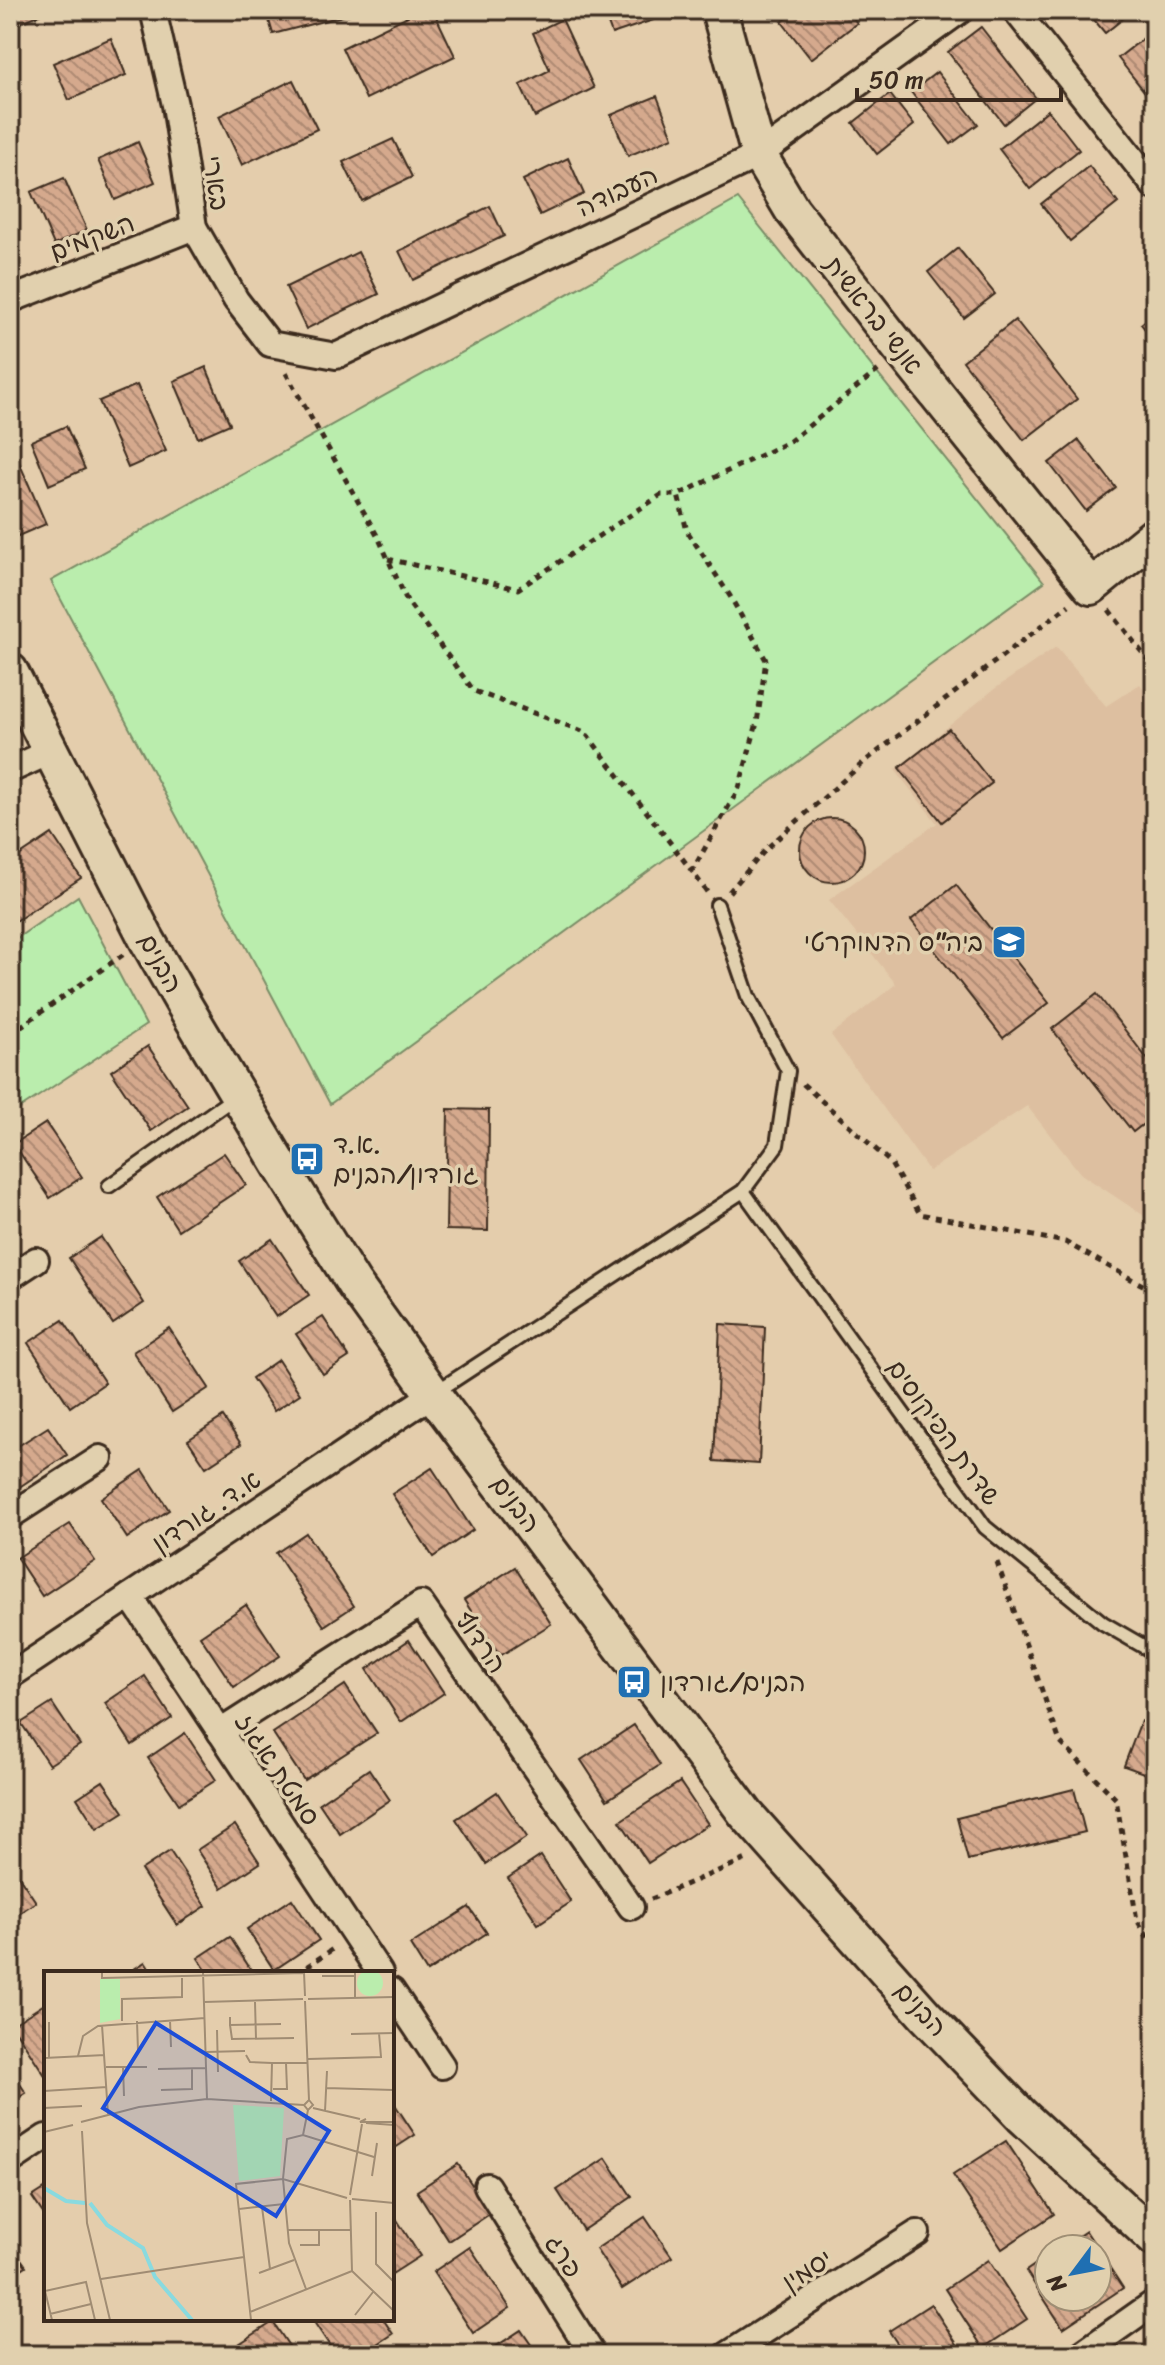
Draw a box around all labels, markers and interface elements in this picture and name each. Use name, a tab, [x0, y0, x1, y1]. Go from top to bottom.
scale bar	[857, 52, 1061, 102]
text: 50 m	[869, 59, 924, 101]
street label: בארי	[189, 152, 243, 214]
street label: העבודה	[568, 152, 666, 230]
street label: השקמים	[43, 200, 141, 274]
street label: אנשי בראשית	[811, 243, 936, 385]
place label: ביה"ס הדמוקרטי	[804, 919, 983, 965]
school or university icon: ביה"ס הדמוקרטי	[990, 923, 1028, 961]
street label: הבנים	[125, 924, 197, 1002]
place label: א.ד. גורדון/הבנים	[333, 1121, 479, 1197]
bus stop icon: א.ד. גורדון/הבנים	[288, 1140, 326, 1178]
street label: שדרת הפיקוסים	[874, 1348, 1014, 1516]
street label: א.ד. גורדון	[142, 1457, 270, 1565]
street label: הבנים	[478, 1465, 554, 1543]
street label: הרדוף	[443, 1601, 519, 1683]
place label: הבנים/גורדון	[660, 1659, 806, 1705]
bus stop icon: הבנים/גורדון	[615, 1663, 653, 1701]
street label: סמטת אגוז	[223, 1703, 333, 1835]
street label: הבנים	[882, 1970, 960, 2048]
inset map	[44, 1971, 394, 2321]
street label: פרג	[533, 2225, 595, 2287]
north arrow	[1033, 2233, 1113, 2313]
street label: יסמין	[772, 2236, 842, 2304]
text: N	[1035, 2266, 1078, 2301]

